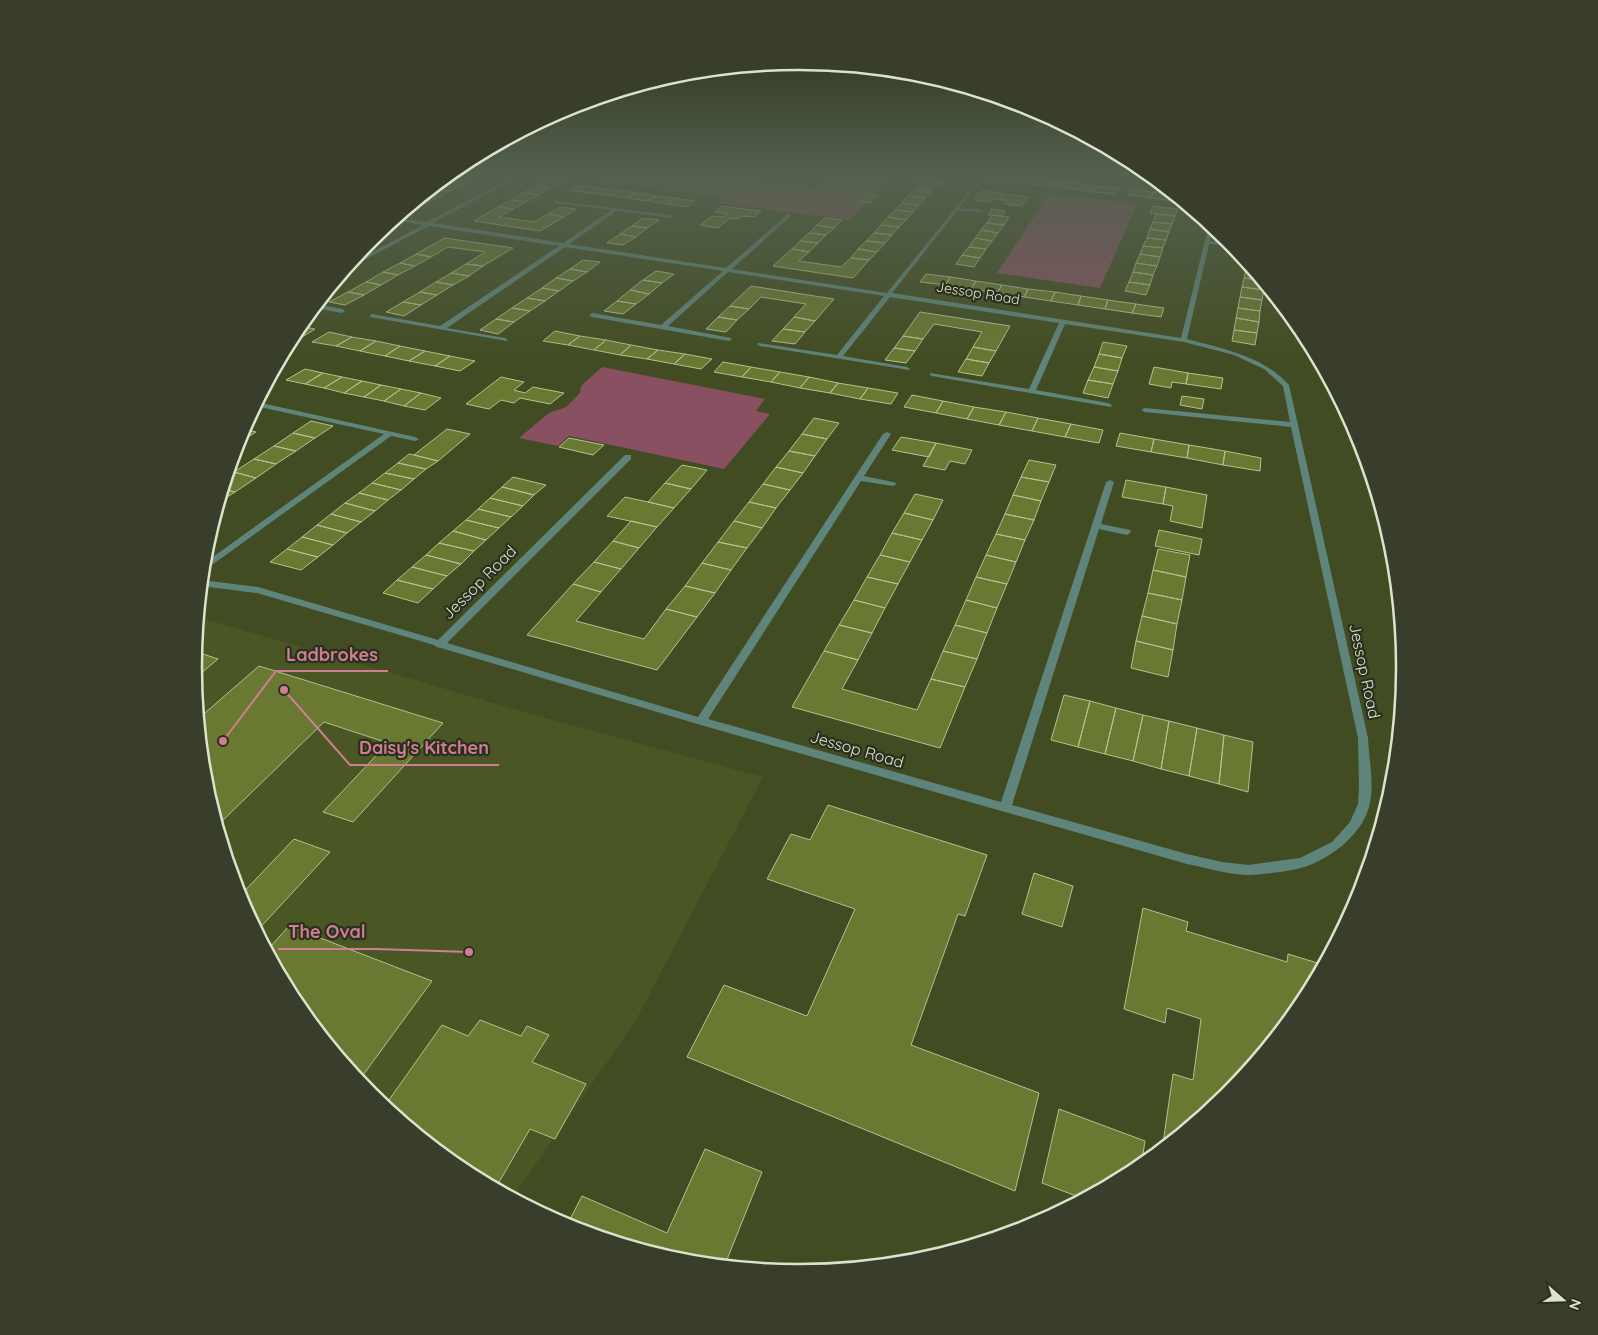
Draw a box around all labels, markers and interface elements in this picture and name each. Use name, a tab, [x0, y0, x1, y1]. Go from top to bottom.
street label: Jessop Road	[935, 277, 1021, 309]
street label: Jessop Road	[438, 541, 520, 623]
street label: Jessop Road	[1345, 622, 1385, 720]
callout: Ladbrokes	[276, 638, 388, 671]
text: Ladbrokes	[286, 643, 378, 666]
street label: Jessop Road	[808, 726, 906, 772]
callout: Daisy's Kitchen	[350, 732, 499, 765]
text: Daisy's Kitchen	[359, 736, 489, 759]
callout: The Oval	[278, 916, 376, 949]
text: The Oval	[288, 920, 366, 943]
north arrow	[1538, 1275, 1588, 1325]
text: N	[1565, 1297, 1585, 1312]

